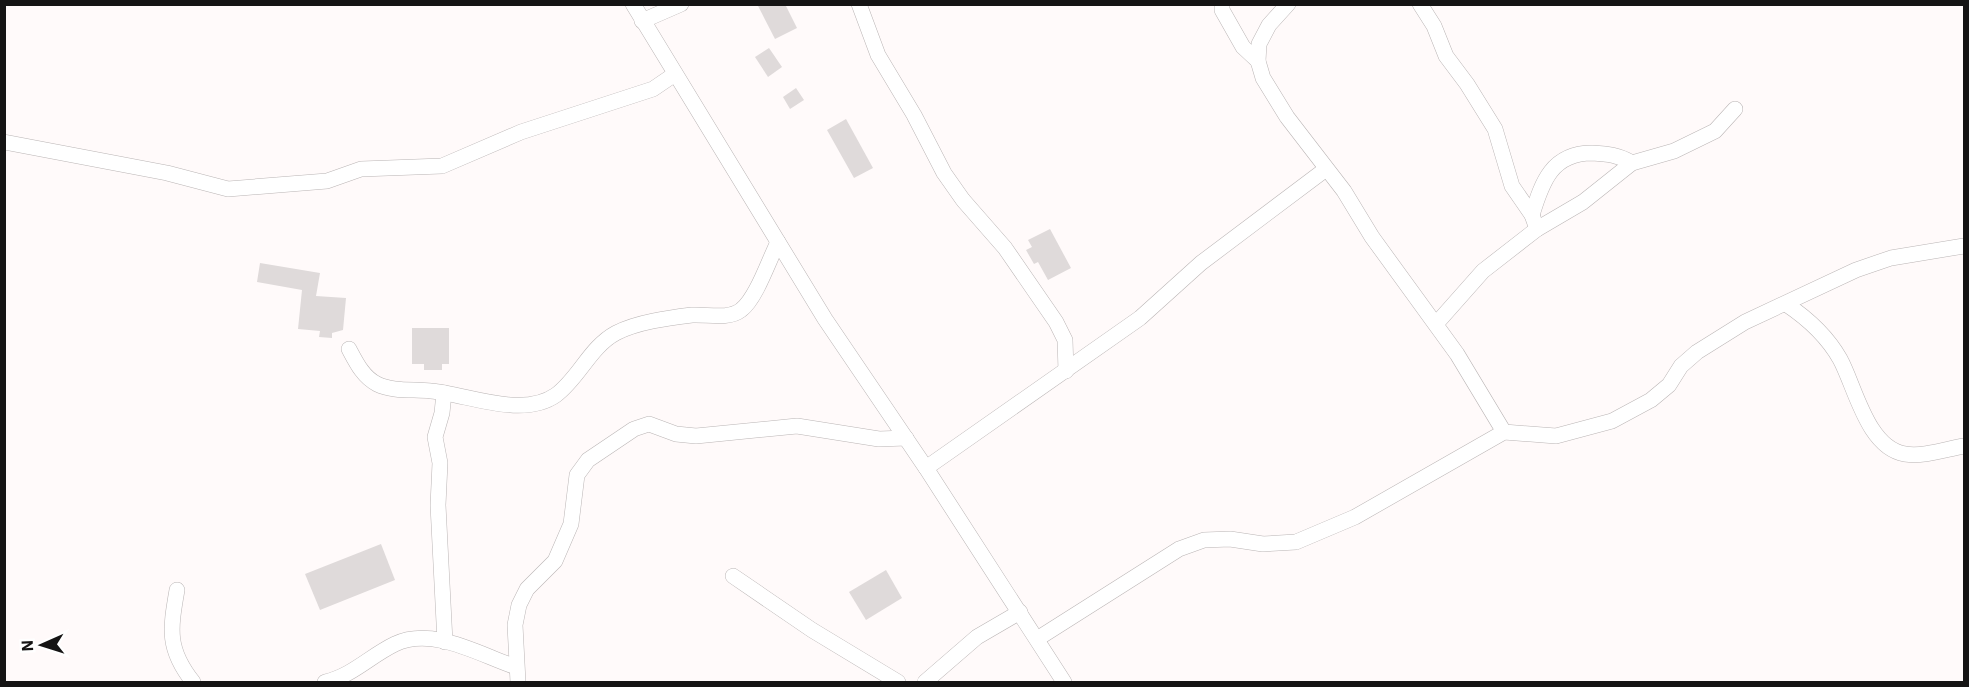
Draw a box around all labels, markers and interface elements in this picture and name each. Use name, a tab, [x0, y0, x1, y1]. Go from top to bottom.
north arrow	[12, 615, 72, 675]
text: N	[17, 639, 37, 652]

